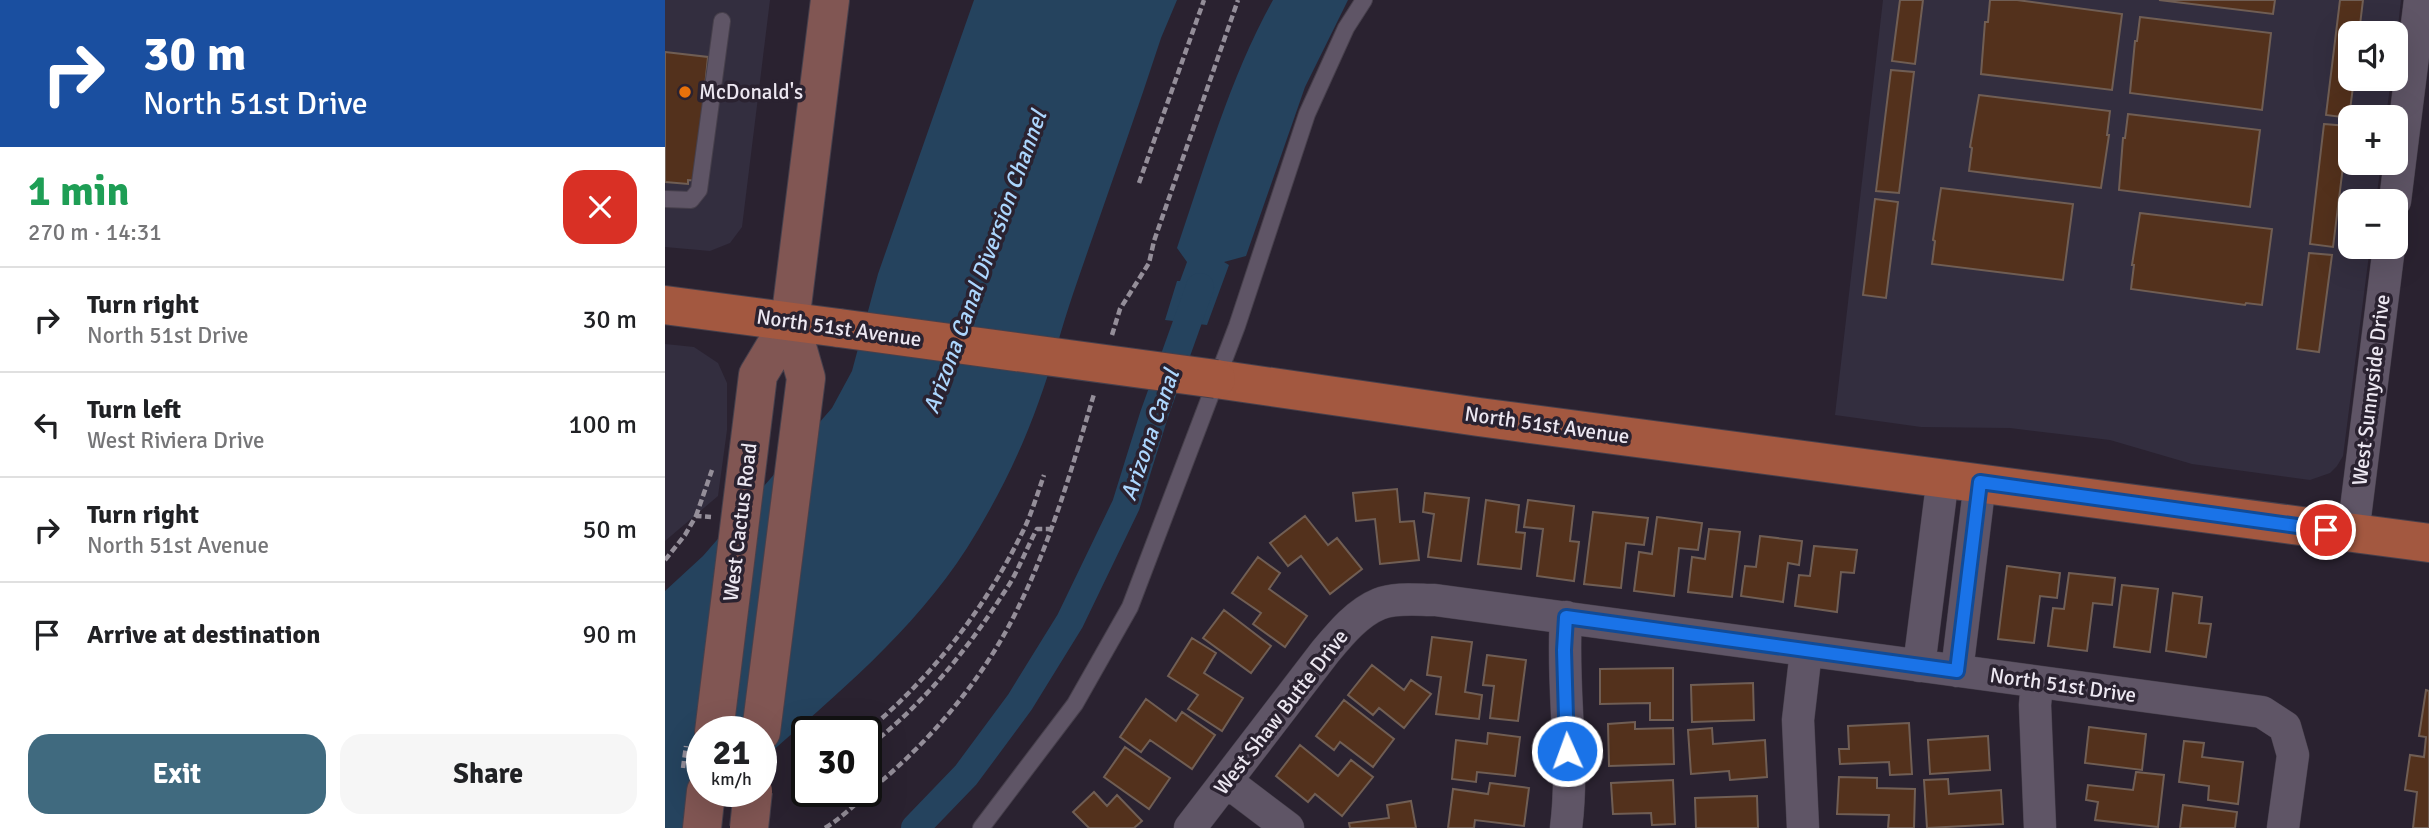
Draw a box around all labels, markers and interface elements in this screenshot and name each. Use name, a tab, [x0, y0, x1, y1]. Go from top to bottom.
map controls	[2338, 21, 2408, 259]
button: sound	[2338, 21, 2408, 91]
text: 30 m	[143, 24, 246, 84]
icon: right	[28, 28, 119, 119]
place label: McDonald's	[699, 79, 803, 105]
text: North 51st Drive	[143, 84, 368, 123]
marker: McDonald's	[677, 84, 693, 100]
water label: Arizona Canal Diversion Channel	[917, 105, 1054, 417]
button: +	[2338, 105, 2408, 175]
text: 1 min	[28, 166, 129, 217]
button: close	[563, 170, 637, 244]
button: −	[2338, 189, 2408, 259]
text: 270 m · 14:31	[28, 218, 162, 247]
text: Turn right	[87, 289, 199, 321]
street label: West Sunnyside Drive	[2346, 293, 2396, 487]
icon: right	[28, 301, 66, 339]
text: 30 m	[582, 304, 637, 336]
street label: North 51st Avenue	[755, 304, 923, 352]
text: North 51st Drive	[87, 321, 249, 350]
water label: Arizona Canal	[1114, 364, 1187, 504]
text: Turn left	[87, 394, 181, 426]
street label: North 51st Avenue	[1463, 401, 1631, 449]
icon: left	[28, 406, 66, 444]
text: 100 m	[568, 409, 637, 441]
text: West Riviera Drive	[87, 426, 265, 455]
street label: West Cactus Road	[717, 441, 763, 603]
text: Turn right	[87, 499, 199, 531]
pin	[2296, 500, 2356, 560]
icon: right	[28, 511, 66, 549]
icon: arrive	[2307, 511, 2345, 549]
text: 50 m	[582, 514, 637, 546]
text: North 51st Avenue	[87, 531, 269, 560]
icon: arrive	[28, 616, 66, 654]
text: Arrive at destination	[87, 619, 320, 651]
text: 90 m	[582, 619, 637, 651]
street label: West Shaw Butte Drive	[1208, 624, 1354, 800]
street label: North 51st Drive	[1988, 662, 2138, 708]
position arrow	[1530, 714, 1604, 788]
speed limit sign: 30	[791, 716, 882, 807]
text: 21	[713, 731, 750, 774]
button: Exit	[28, 734, 326, 814]
button: Share	[340, 734, 637, 814]
text: km/h	[711, 768, 752, 790]

